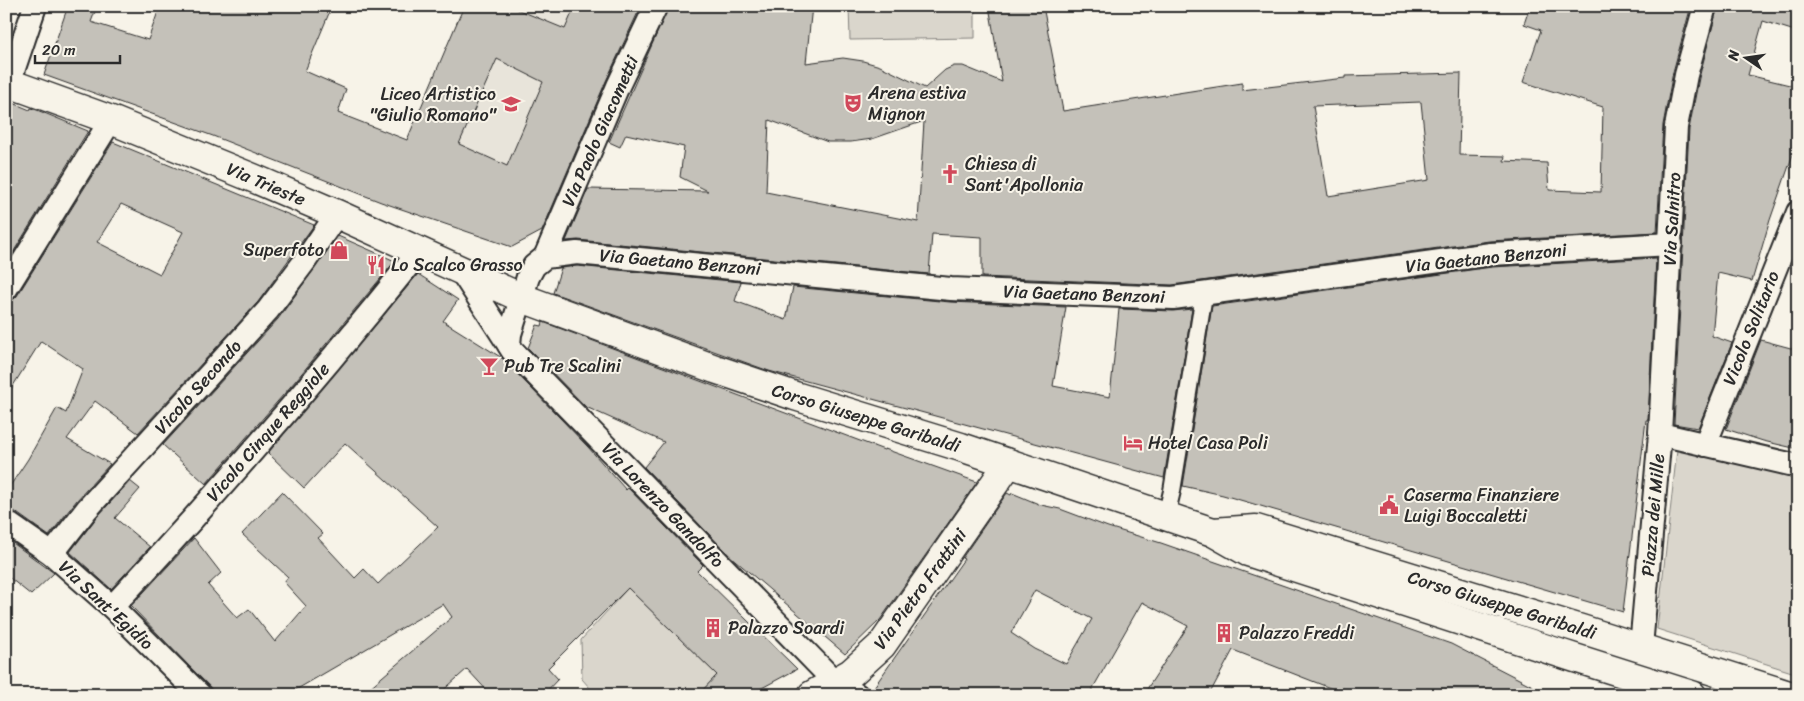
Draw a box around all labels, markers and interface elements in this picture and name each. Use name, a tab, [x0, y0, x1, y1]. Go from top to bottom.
scale bar	[35, 32, 120, 64]
north arrow	[1722, 32, 1772, 82]
text: 20 m	[42, 37, 76, 63]
text: N	[1720, 47, 1747, 64]
street label: Via Paolo Giacometti	[552, 49, 648, 212]
place label: Arena estiva Mignon	[867, 77, 967, 130]
place label: Liceo Artistico "Giulio Romano"	[370, 78, 498, 131]
theatre icon: Arena estiva Mignon	[842, 92, 864, 114]
school or university icon: Liceo Artistico "Giulio Romano"	[500, 93, 522, 115]
place label: Chiesa di Sant'Apollonia	[965, 148, 1084, 201]
street label: Via Trieste	[221, 153, 311, 215]
church icon: Chiesa di Sant'Apollonia	[939, 163, 961, 185]
street label: Via Salnitro	[1654, 172, 1690, 266]
place label: Superfoto	[243, 234, 324, 266]
street label: Via Gaetano Benzoni	[1404, 234, 1569, 282]
shop icon: Superfoto	[328, 239, 350, 261]
street label: Via Gaetano Benzoni	[598, 239, 763, 285]
place label: Lo Scalco Grasso	[391, 249, 523, 281]
restaurant icon: Lo Scalco Grasso	[365, 254, 387, 276]
street label: Vicolo Solitario	[1713, 266, 1789, 390]
street label: Via Gaetano Benzoni	[1003, 275, 1166, 313]
street label: Vicolo Secondo	[146, 332, 250, 442]
place label: Pub Tre Scalini	[504, 350, 622, 382]
street label: Vicolo Cinque Reggiole	[198, 355, 338, 509]
bar icon: Pub Tre Scalini	[478, 355, 500, 377]
street label: Corso Giuseppe Garibaldi	[768, 374, 965, 462]
place label: Hotel Casa Poli	[1148, 427, 1269, 459]
hotel icon: Hotel Casa Poli	[1122, 432, 1144, 454]
street label: Via Lorenzo Gandolfo	[594, 434, 732, 576]
street label: Piazza dei Mille	[1632, 452, 1674, 578]
place label: Caserma Finanziere Luigi Boccaletti	[1404, 479, 1559, 532]
public building icon: Caserma Finanziere Luigi Boccaletti	[1378, 494, 1400, 516]
street label: Via Pietro Frattini	[865, 521, 976, 657]
street label: Via Sant'Egidio	[51, 552, 161, 658]
street label: Corso Giuseppe Garibaldi	[1404, 561, 1601, 649]
place label: Palazzo Soardi	[728, 612, 845, 644]
building icon: Palazzo Soardi	[702, 617, 724, 639]
place label: Palazzo Freddi	[1239, 617, 1355, 649]
building icon: Palazzo Freddi	[1213, 622, 1235, 644]

